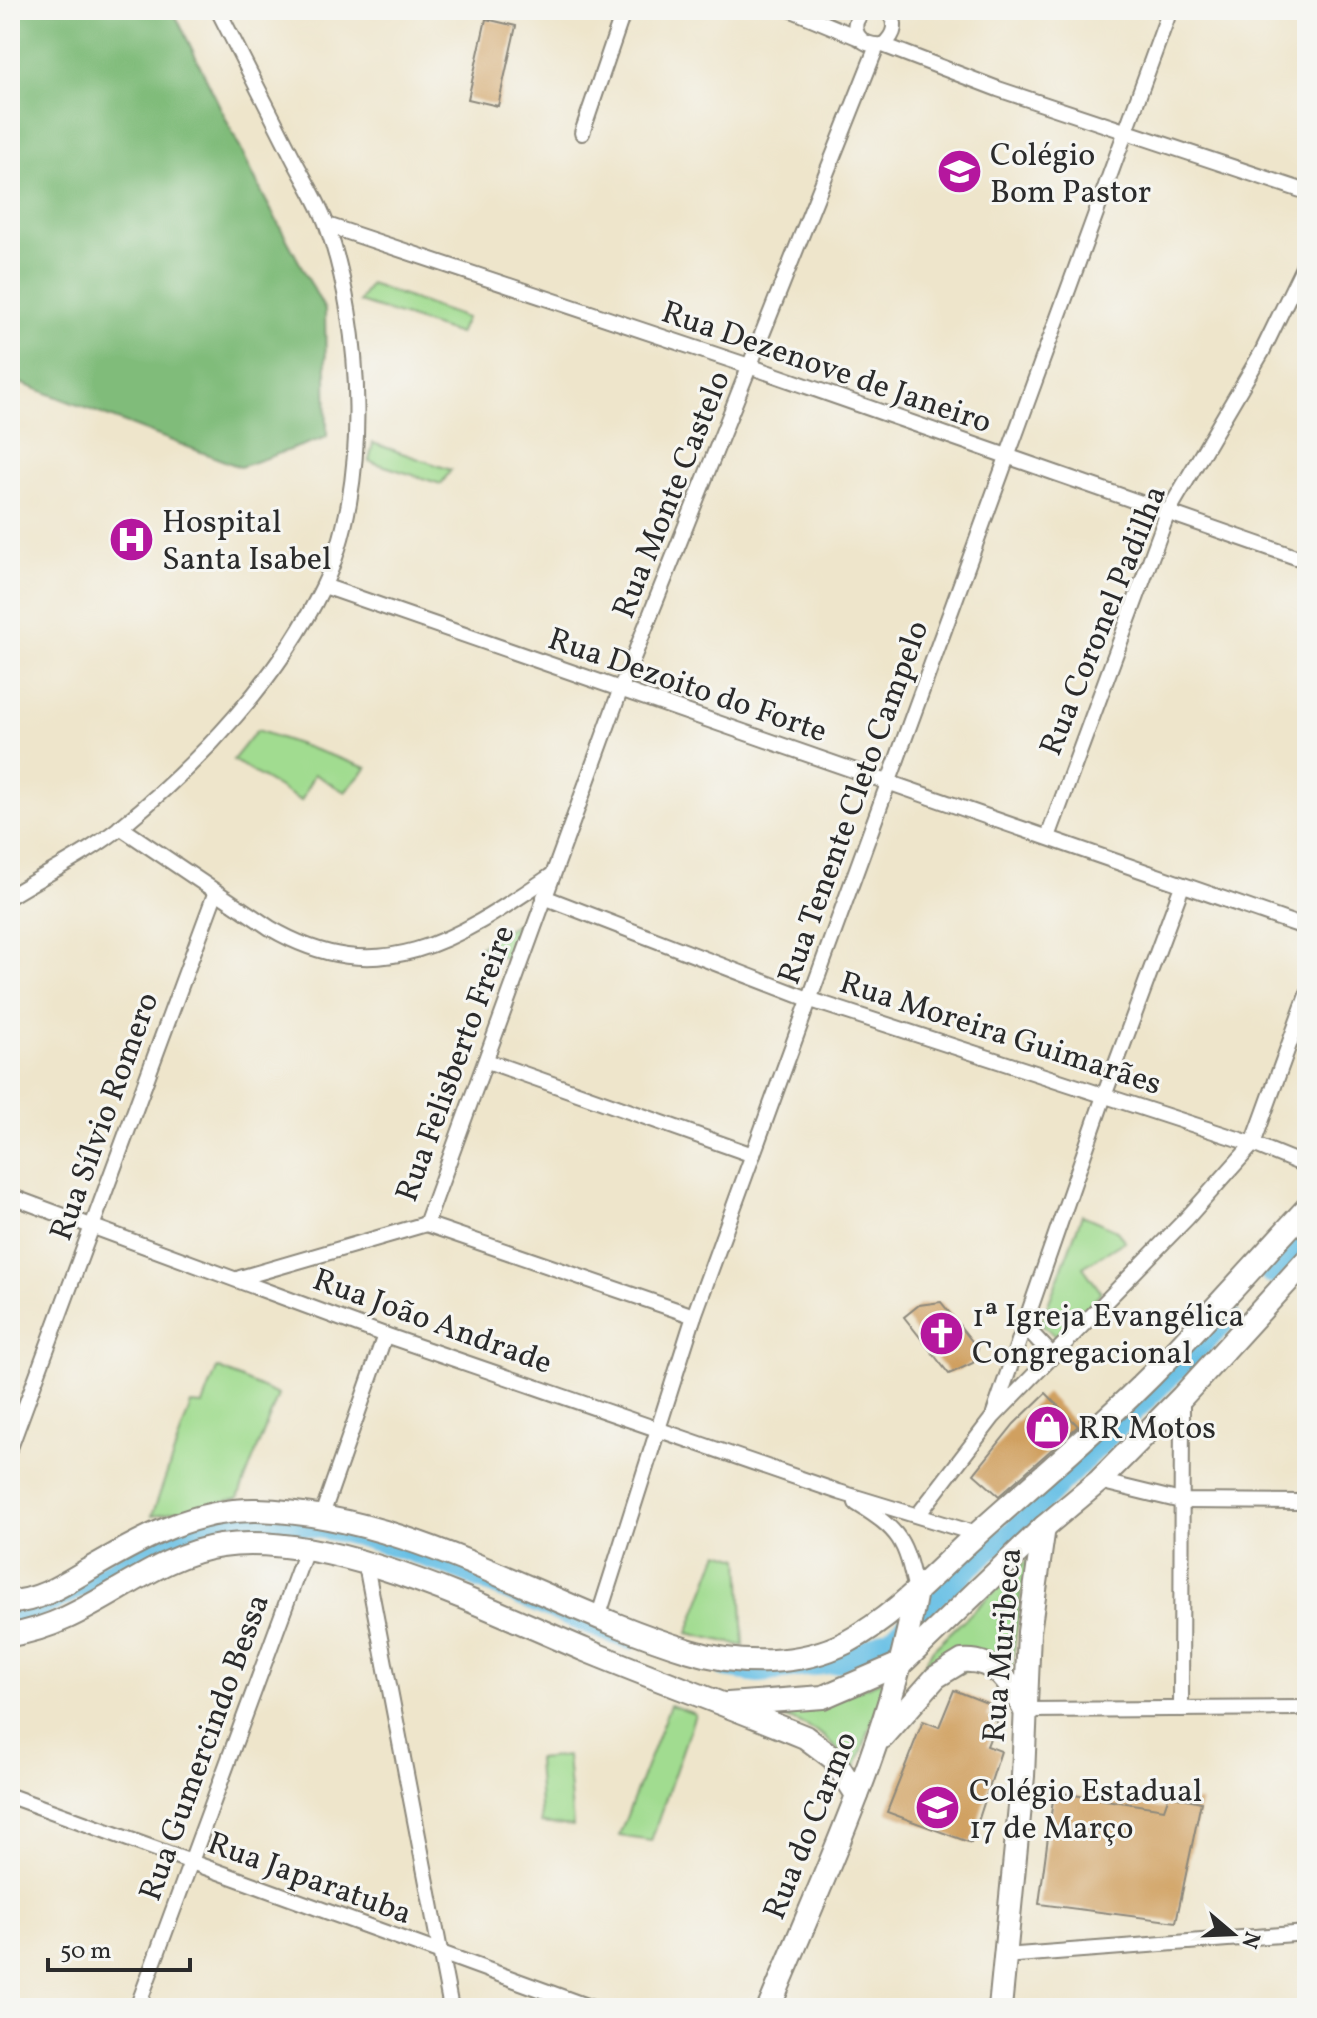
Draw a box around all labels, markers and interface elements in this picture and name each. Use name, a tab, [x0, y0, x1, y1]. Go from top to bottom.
place label: Colégio Bom Pastor	[990, 135, 1151, 216]
school or university icon: Colégio Bom Pastor	[935, 148, 983, 196]
street label: Rua Dezenove de Janeiro	[655, 292, 997, 446]
street label: Rua Monte Castelo	[603, 365, 742, 625]
street label: Rua Coronel Padilha	[1031, 480, 1179, 763]
place label: Hospital Santa Isabel	[162, 502, 331, 583]
hospital icon: Hospital Santa Isabel	[107, 515, 155, 563]
street label: Rua Tenente Cleto Campelo	[768, 615, 941, 991]
street label: Rua Dezoito do Forte	[542, 618, 832, 755]
street label: Rua Felisberto Freire	[386, 920, 527, 1208]
street label: Rua Moreira Guimarães	[834, 962, 1167, 1108]
street label: Rua Sílvio Romero	[40, 987, 171, 1247]
street label: Rua João Andrade	[306, 1259, 558, 1386]
place label: 1ª Igreja Evangélica Congregacional	[972, 1296, 1245, 1377]
church icon: 1ª Igreja Evangélica Congregacional	[917, 1309, 965, 1357]
shop icon: RR Motos	[1023, 1403, 1071, 1451]
place label: RR Motos	[1078, 1408, 1216, 1452]
street label: Rua Muribeca	[974, 1546, 1034, 1745]
street label: Rua Gumercindo Bessa	[130, 1588, 282, 1908]
street label: Rua do Carmo	[754, 1725, 870, 1927]
place label: Colégio Estadual 17 de Março	[969, 1771, 1202, 1852]
school or university icon: Colégio Estadual 17 de Março	[914, 1784, 962, 1832]
street label: Rua Japaratuba	[201, 1822, 417, 1937]
north arrow	[1193, 1894, 1273, 1974]
scale bar	[48, 1922, 190, 1972]
text: N	[1232, 1927, 1267, 1952]
text: 50 m	[60, 1935, 112, 1969]

